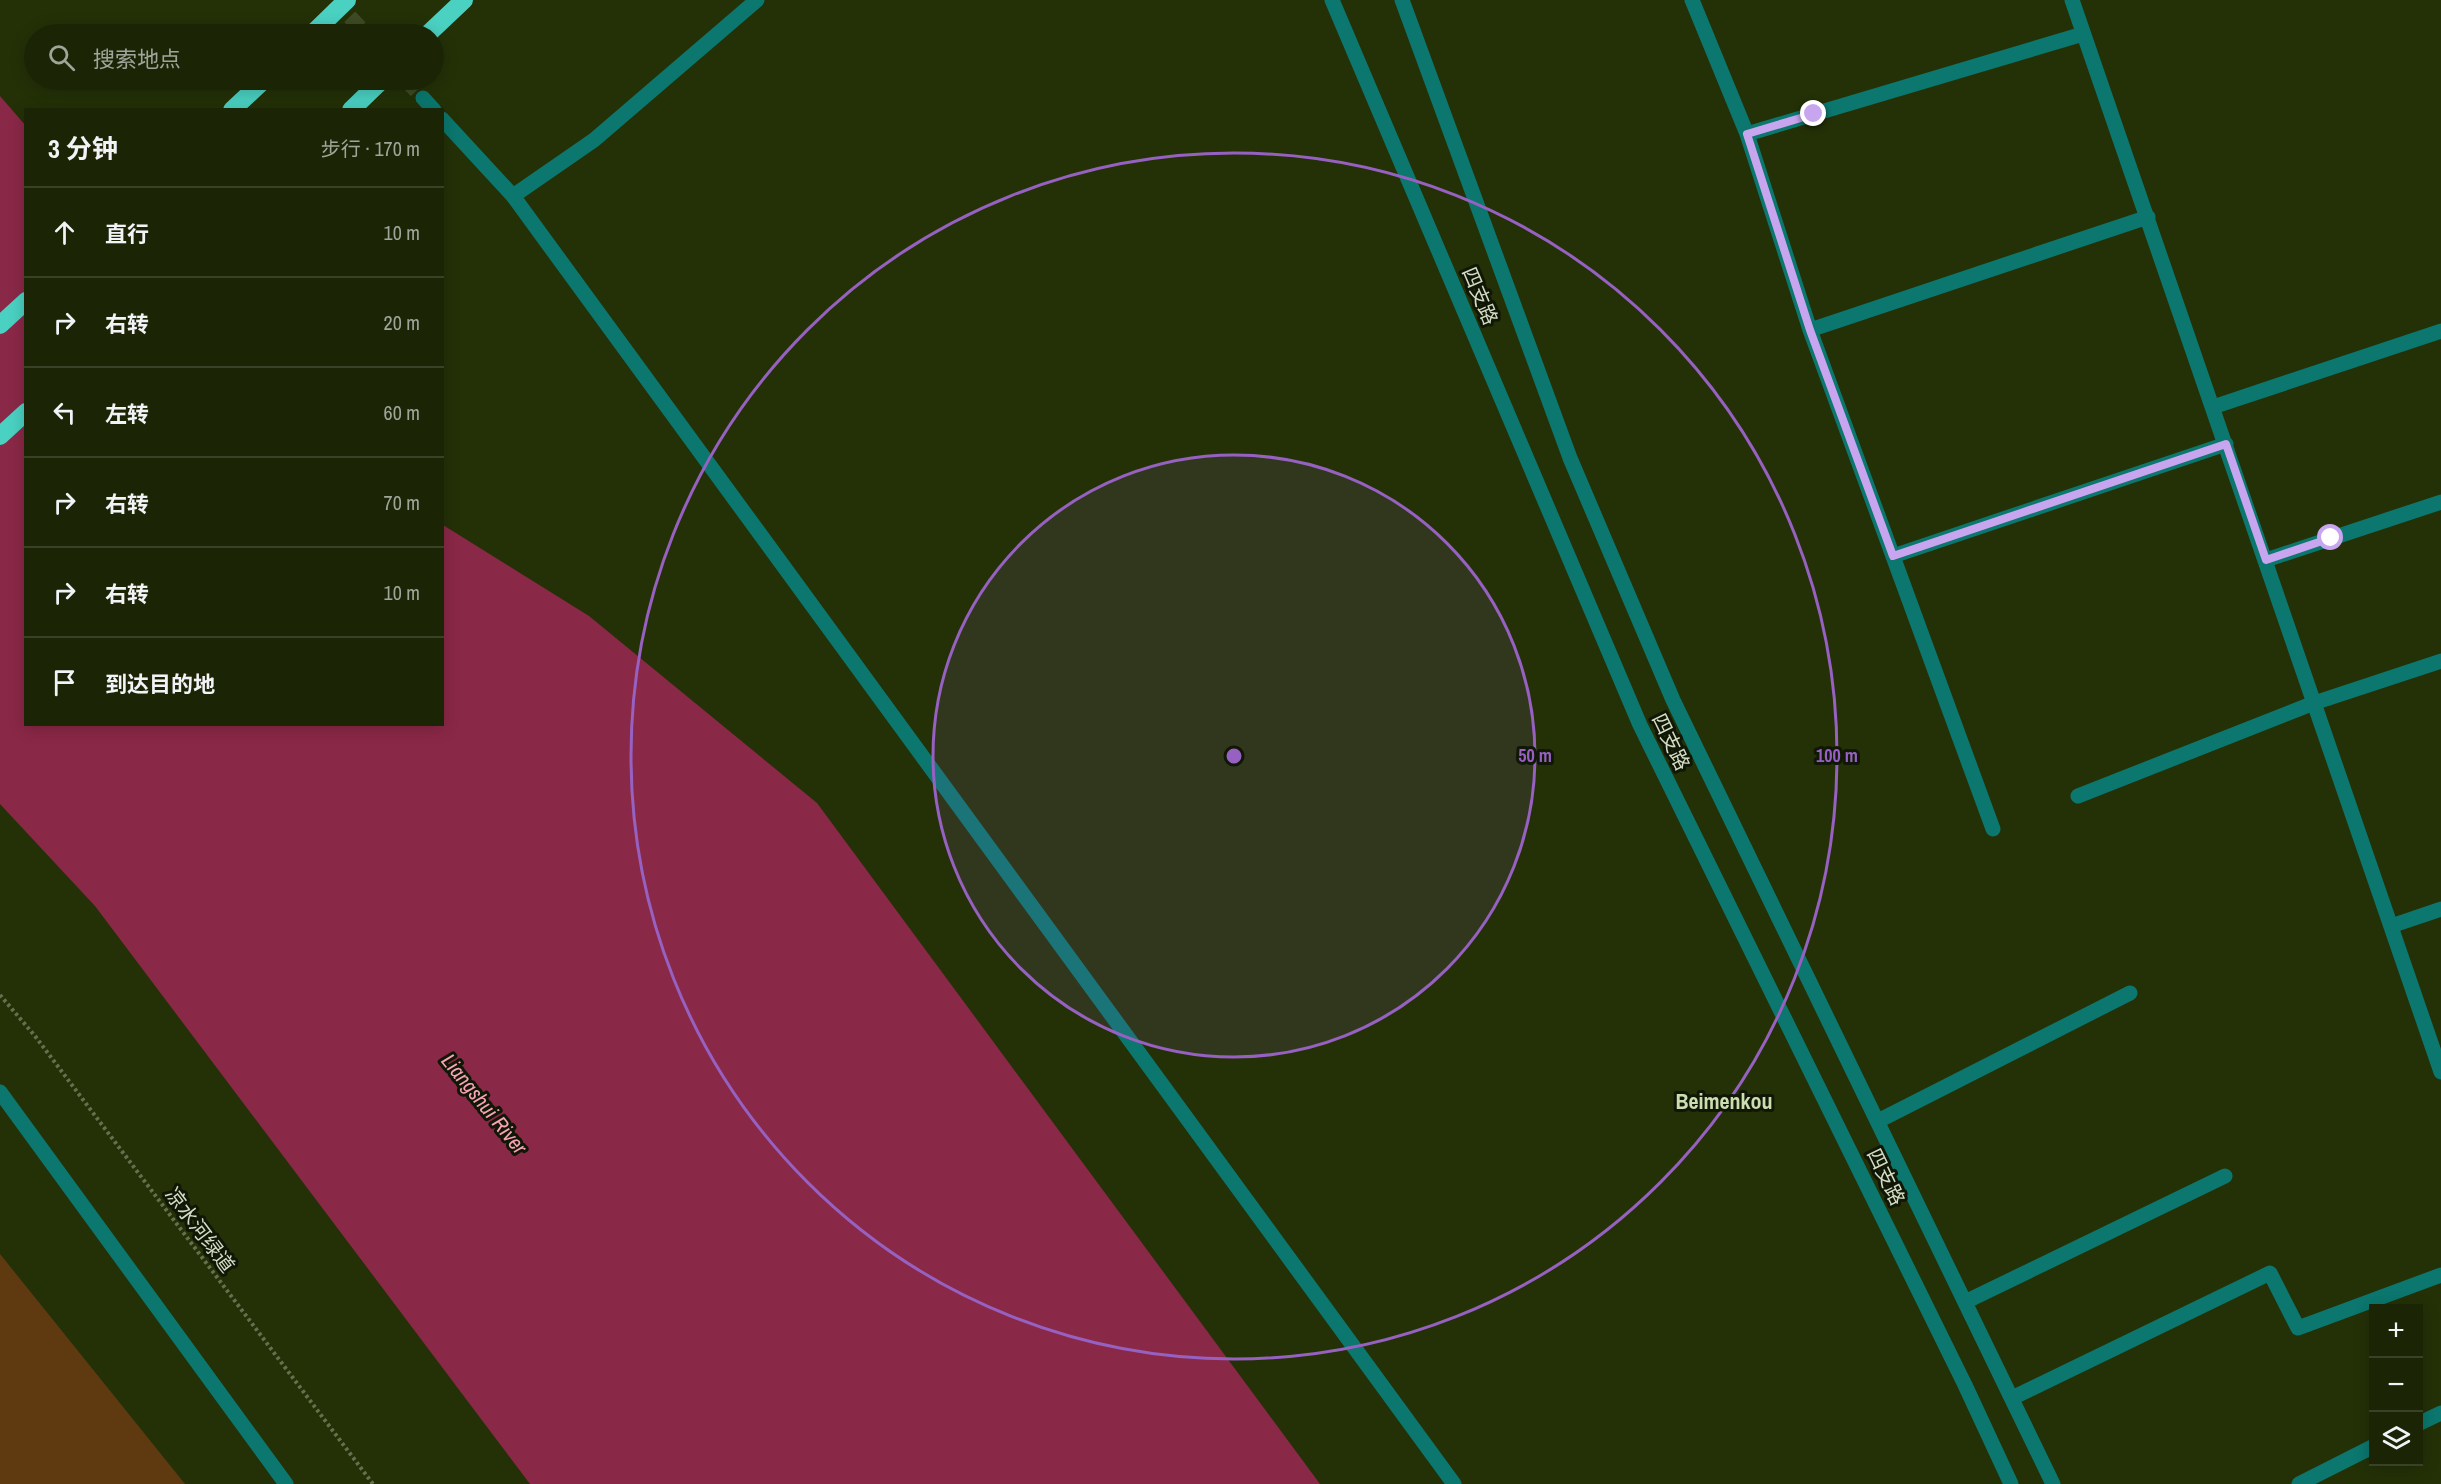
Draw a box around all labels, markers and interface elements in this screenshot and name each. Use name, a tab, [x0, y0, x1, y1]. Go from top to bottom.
search box	[24, 24, 444, 90]
icon: search	[45, 41, 78, 74]
text: 搜索地点	[93, 44, 181, 74]
route end	[1800, 100, 1826, 126]
text: 3 分钟	[48, 131, 118, 166]
text: 步行 · 170 m	[321, 135, 420, 162]
icon: ahead	[48, 216, 81, 249]
text: 直行	[105, 219, 149, 249]
text: 10 m	[384, 219, 420, 246]
street label: 四支路	[1456, 263, 1505, 329]
icon: right	[48, 306, 81, 339]
text: 右转	[105, 309, 149, 339]
text: 20 m	[384, 309, 420, 336]
icon: left	[48, 396, 81, 429]
text: 左转	[105, 399, 149, 429]
text: 60 m	[384, 399, 420, 426]
icon: right	[48, 486, 81, 519]
text: 右转	[105, 489, 149, 519]
text: 70 m	[384, 489, 420, 516]
route start	[2317, 524, 2343, 550]
icon: right	[48, 576, 81, 609]
text: 右转	[105, 579, 149, 609]
text: 10 m	[384, 579, 420, 606]
icon: arrive	[48, 666, 81, 699]
text: 到达目的地	[105, 669, 215, 699]
street label: 四支路	[1646, 709, 1697, 775]
text: 50 m	[1518, 743, 1552, 768]
text: 100 m	[1816, 743, 1858, 768]
centre of rings	[1224, 746, 1244, 766]
water label: Liangshui River	[435, 1047, 535, 1161]
district label: Beimenkou	[1675, 1086, 1773, 1116]
street label: 四支路	[1861, 1144, 1912, 1210]
street label: 凉水河绿道	[160, 1182, 241, 1278]
map controls	[2369, 1304, 2423, 1466]
button: +	[2369, 1304, 2423, 1358]
button: −	[2369, 1358, 2423, 1412]
button: layers	[2369, 1412, 2423, 1466]

